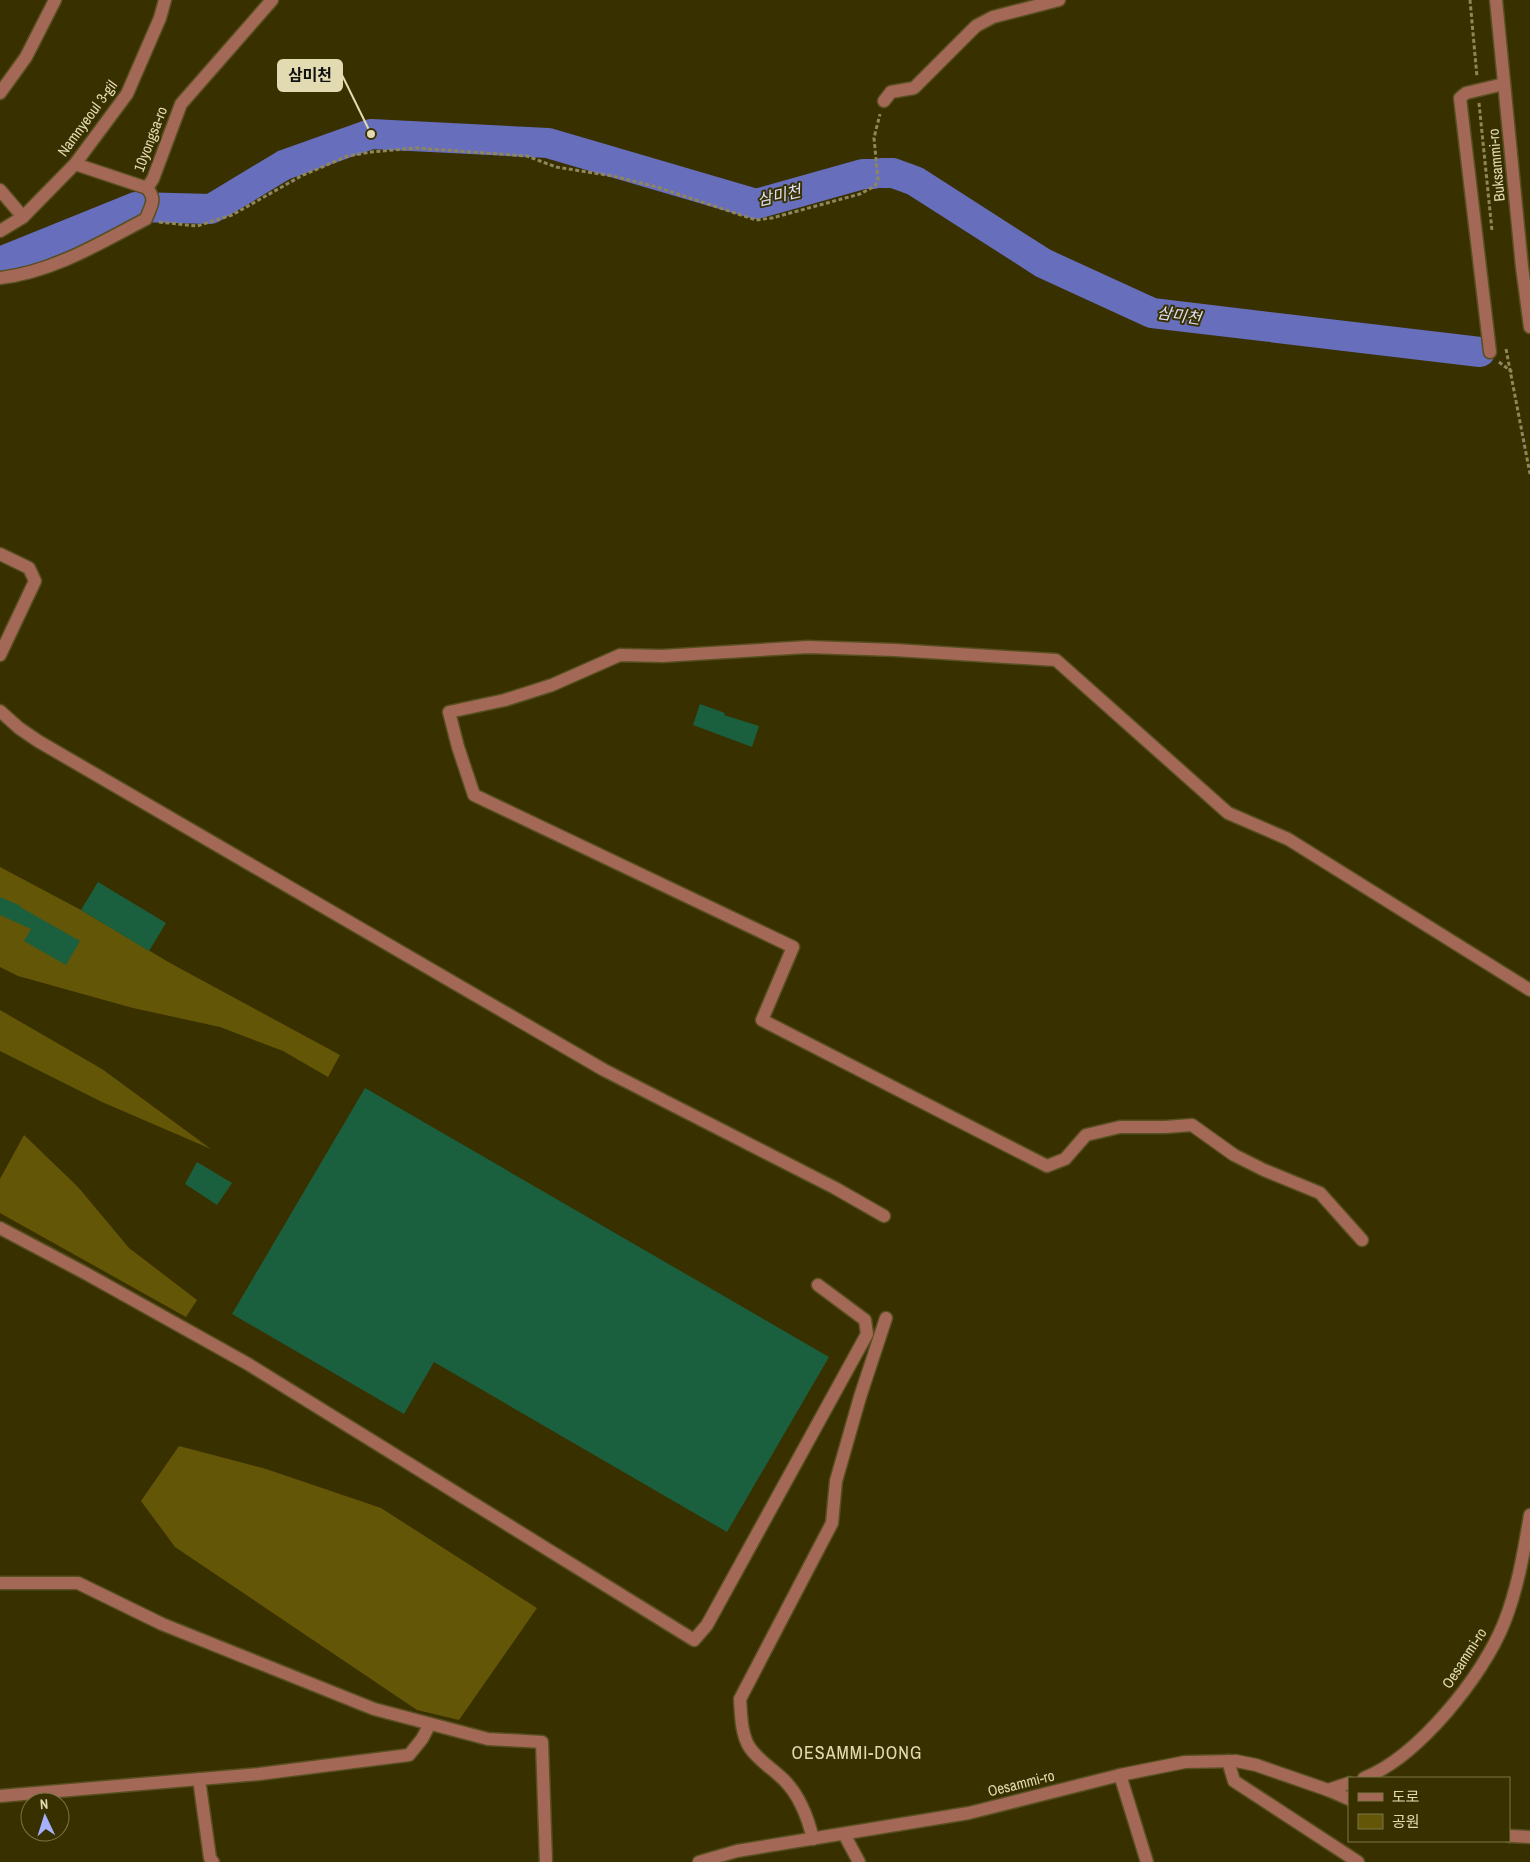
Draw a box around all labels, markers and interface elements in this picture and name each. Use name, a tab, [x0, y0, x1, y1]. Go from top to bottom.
callout: 삼미천	[278, 60, 342, 91]
text: 삼미천	[288, 64, 332, 86]
street label: Namnyeoul 3-gil	[52, 76, 122, 160]
street label: 10yongsa-ro	[128, 103, 172, 175]
street label: Buksammi-ro	[1482, 128, 1510, 202]
water label: 삼미천	[755, 179, 805, 211]
water label: 삼미천	[1156, 301, 1205, 329]
street label: Oesammi-ro	[1437, 1623, 1492, 1692]
district label: OESAMMI-DONG	[792, 1740, 922, 1765]
street label: Oesammi-ro	[985, 1765, 1057, 1801]
legend	[1348, 1777, 1510, 1842]
text: 도로	[1392, 1786, 1420, 1807]
north arrow	[20, 1792, 70, 1842]
text: N	[39, 1795, 49, 1813]
text: 공원	[1392, 1811, 1420, 1832]

